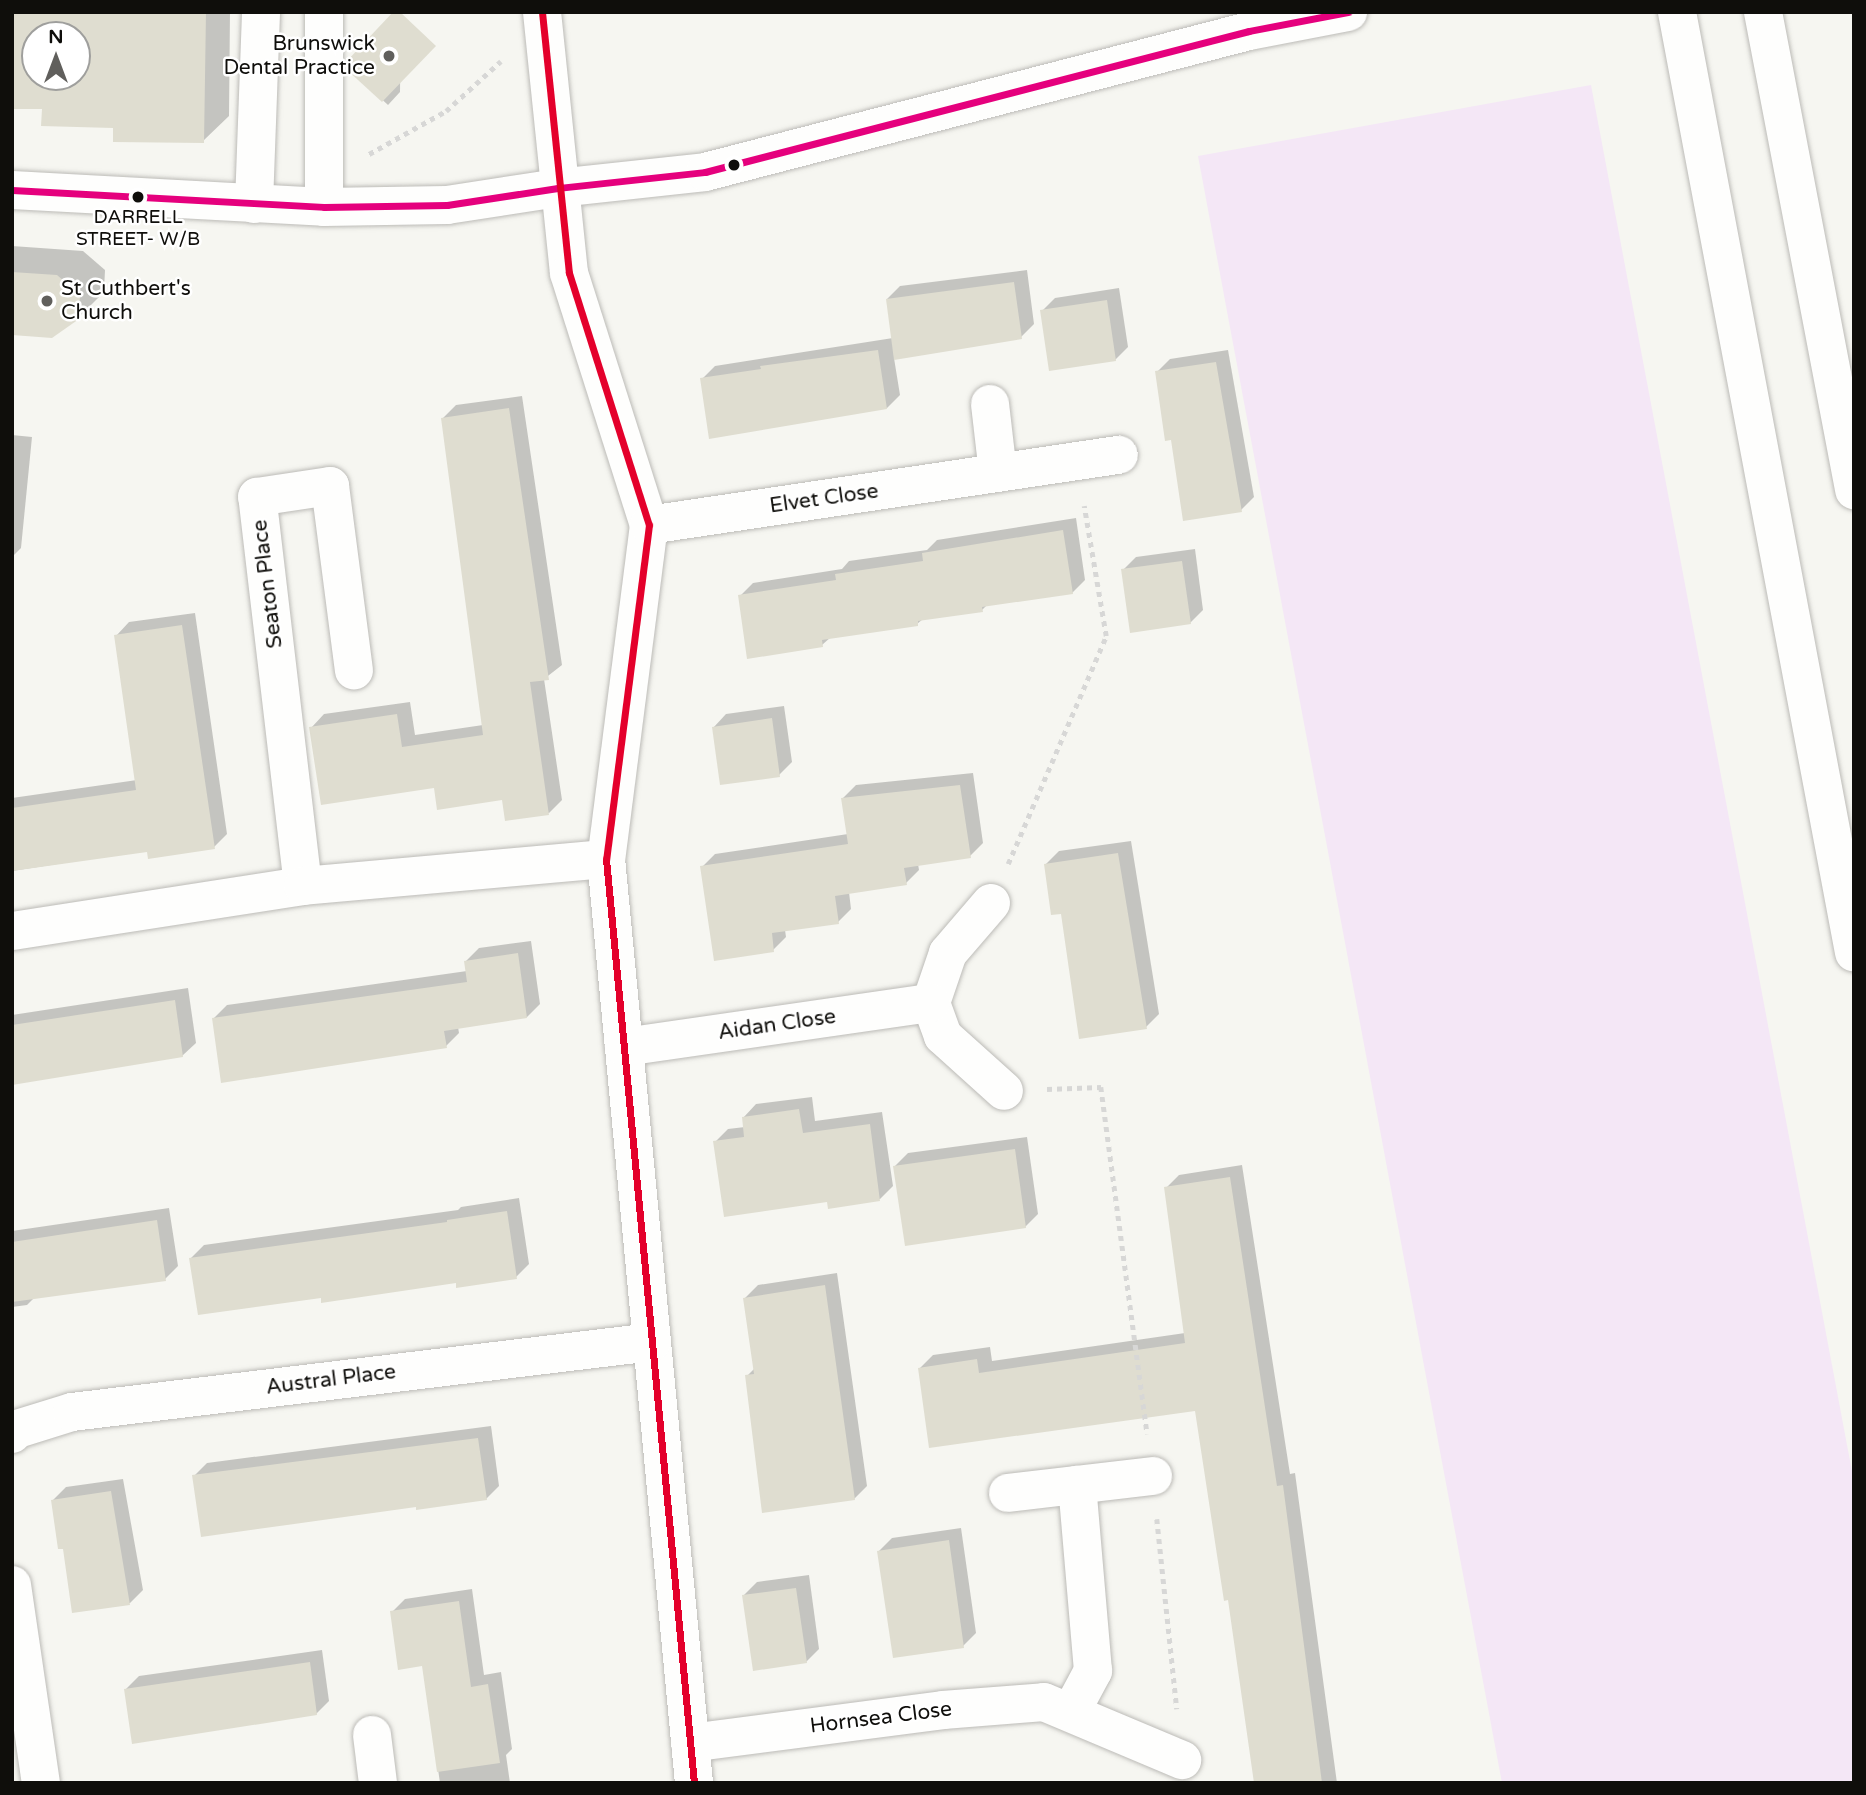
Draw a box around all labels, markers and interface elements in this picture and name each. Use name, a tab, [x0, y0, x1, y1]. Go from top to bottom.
north arrow	[21, 21, 91, 91]
text: N	[48, 26, 64, 48]
place label: Brunswick Dental Practice	[223, 31, 375, 81]
marker: Brunswick Dental Practice	[381, 48, 397, 64]
unlabelled marker	[727, 158, 741, 172]
marker: DARRELL STREET- W/B	[131, 190, 145, 204]
place label: DARRELL STREET- W/B	[76, 207, 200, 251]
place label: St Cuthbert's Church	[61, 276, 191, 326]
marker: St Cuthbert's Church	[39, 293, 55, 309]
street label: Elvet Close	[768, 479, 880, 519]
street label: Seaton Place	[248, 518, 288, 650]
street label: Aidan Close	[717, 1004, 837, 1046]
street label: Austral Place	[265, 1360, 397, 1400]
street label: Hornsea Close	[809, 1697, 953, 1739]

